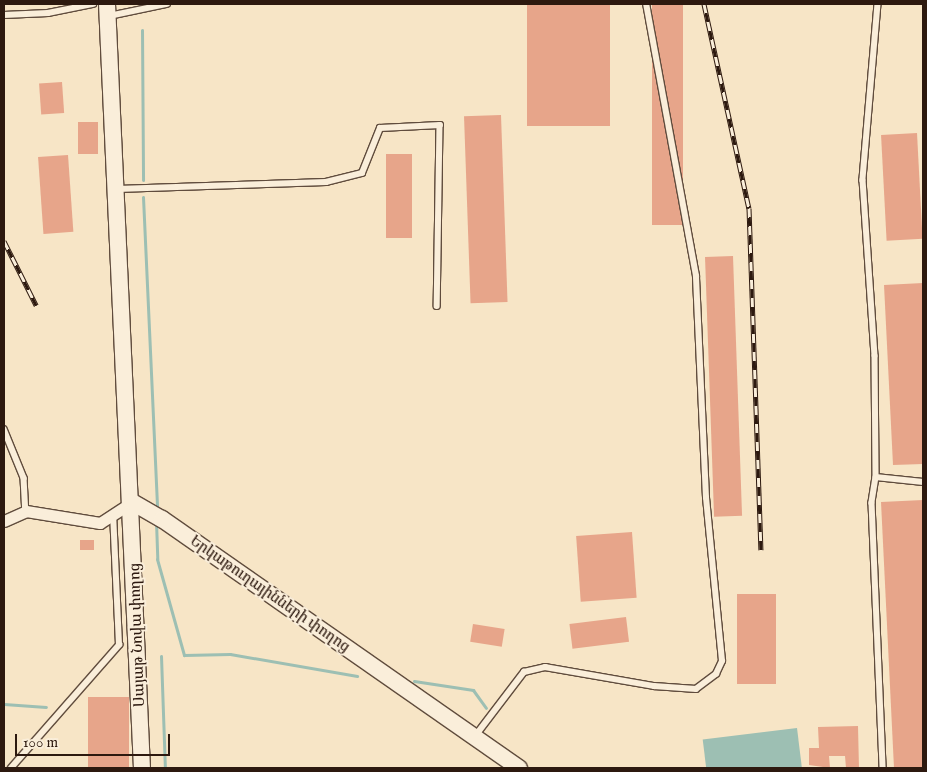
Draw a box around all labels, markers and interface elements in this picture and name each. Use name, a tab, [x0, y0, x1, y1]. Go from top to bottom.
street label: Երկաթուղայինների փողոց	[187, 532, 353, 656]
street label: Սայաթ Նովա փողոց	[125, 563, 149, 707]
scale bar	[18, 724, 172, 756]
text: 100 m	[23, 733, 58, 752]

